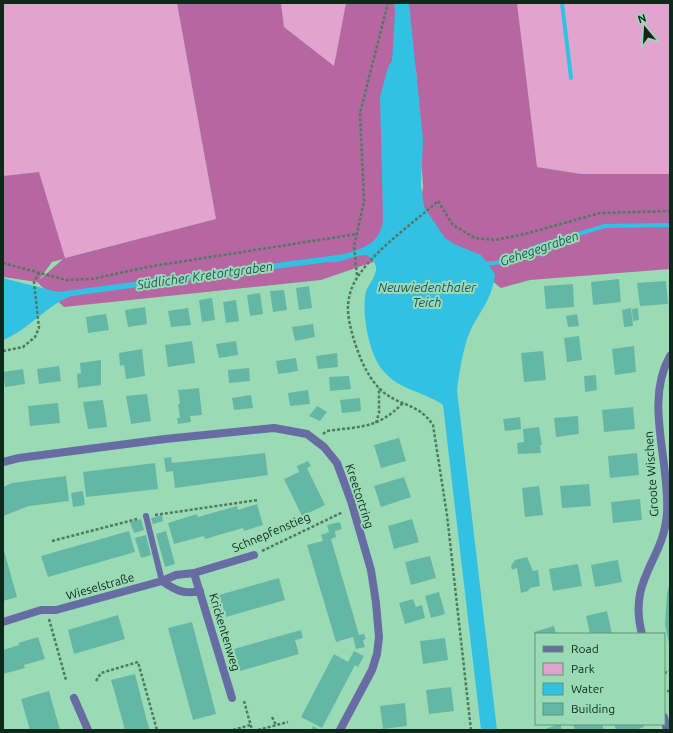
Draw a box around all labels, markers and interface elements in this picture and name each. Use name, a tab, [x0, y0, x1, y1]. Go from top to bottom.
north arrow	[625, 8, 665, 48]
text: N	[636, 12, 648, 25]
water label: Gehegegraben	[498, 228, 580, 268]
water label: Südlicher Kretortgraben	[135, 259, 274, 292]
water label: Neuwiedenthaler Teich	[378, 280, 477, 309]
street label: Groote Wischen	[642, 431, 660, 517]
street label: Kreetortring	[343, 462, 377, 530]
street label: Schnepfenstieg	[230, 510, 312, 554]
street label: Wieselstraße	[64, 570, 136, 602]
street label: Krickentenweg	[207, 592, 243, 672]
legend	[535, 633, 665, 725]
text: Road	[571, 642, 599, 655]
text: Park	[571, 662, 595, 675]
text: Water	[571, 682, 604, 695]
text: Building	[571, 702, 615, 715]

